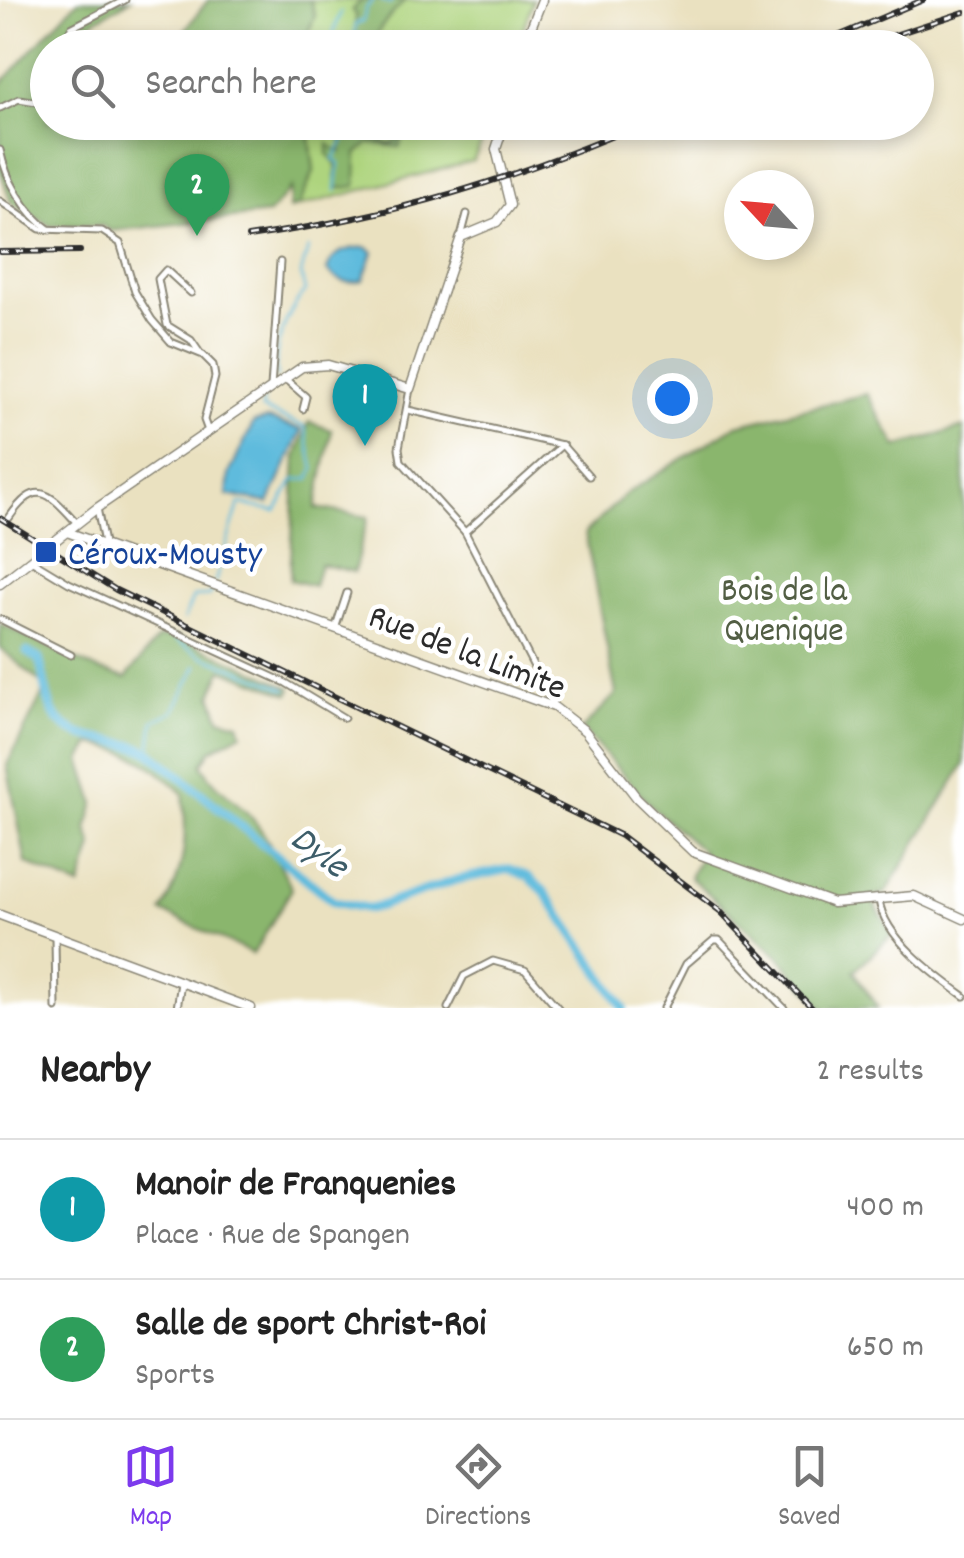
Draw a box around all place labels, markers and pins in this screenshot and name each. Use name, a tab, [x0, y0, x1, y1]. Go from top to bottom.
pin: 2	[164, 154, 230, 236]
pin: 1	[332, 364, 398, 446]
place label: Céroux-Mousty	[68, 532, 263, 582]
marker: Céroux-Mousty	[33, 539, 59, 565]

